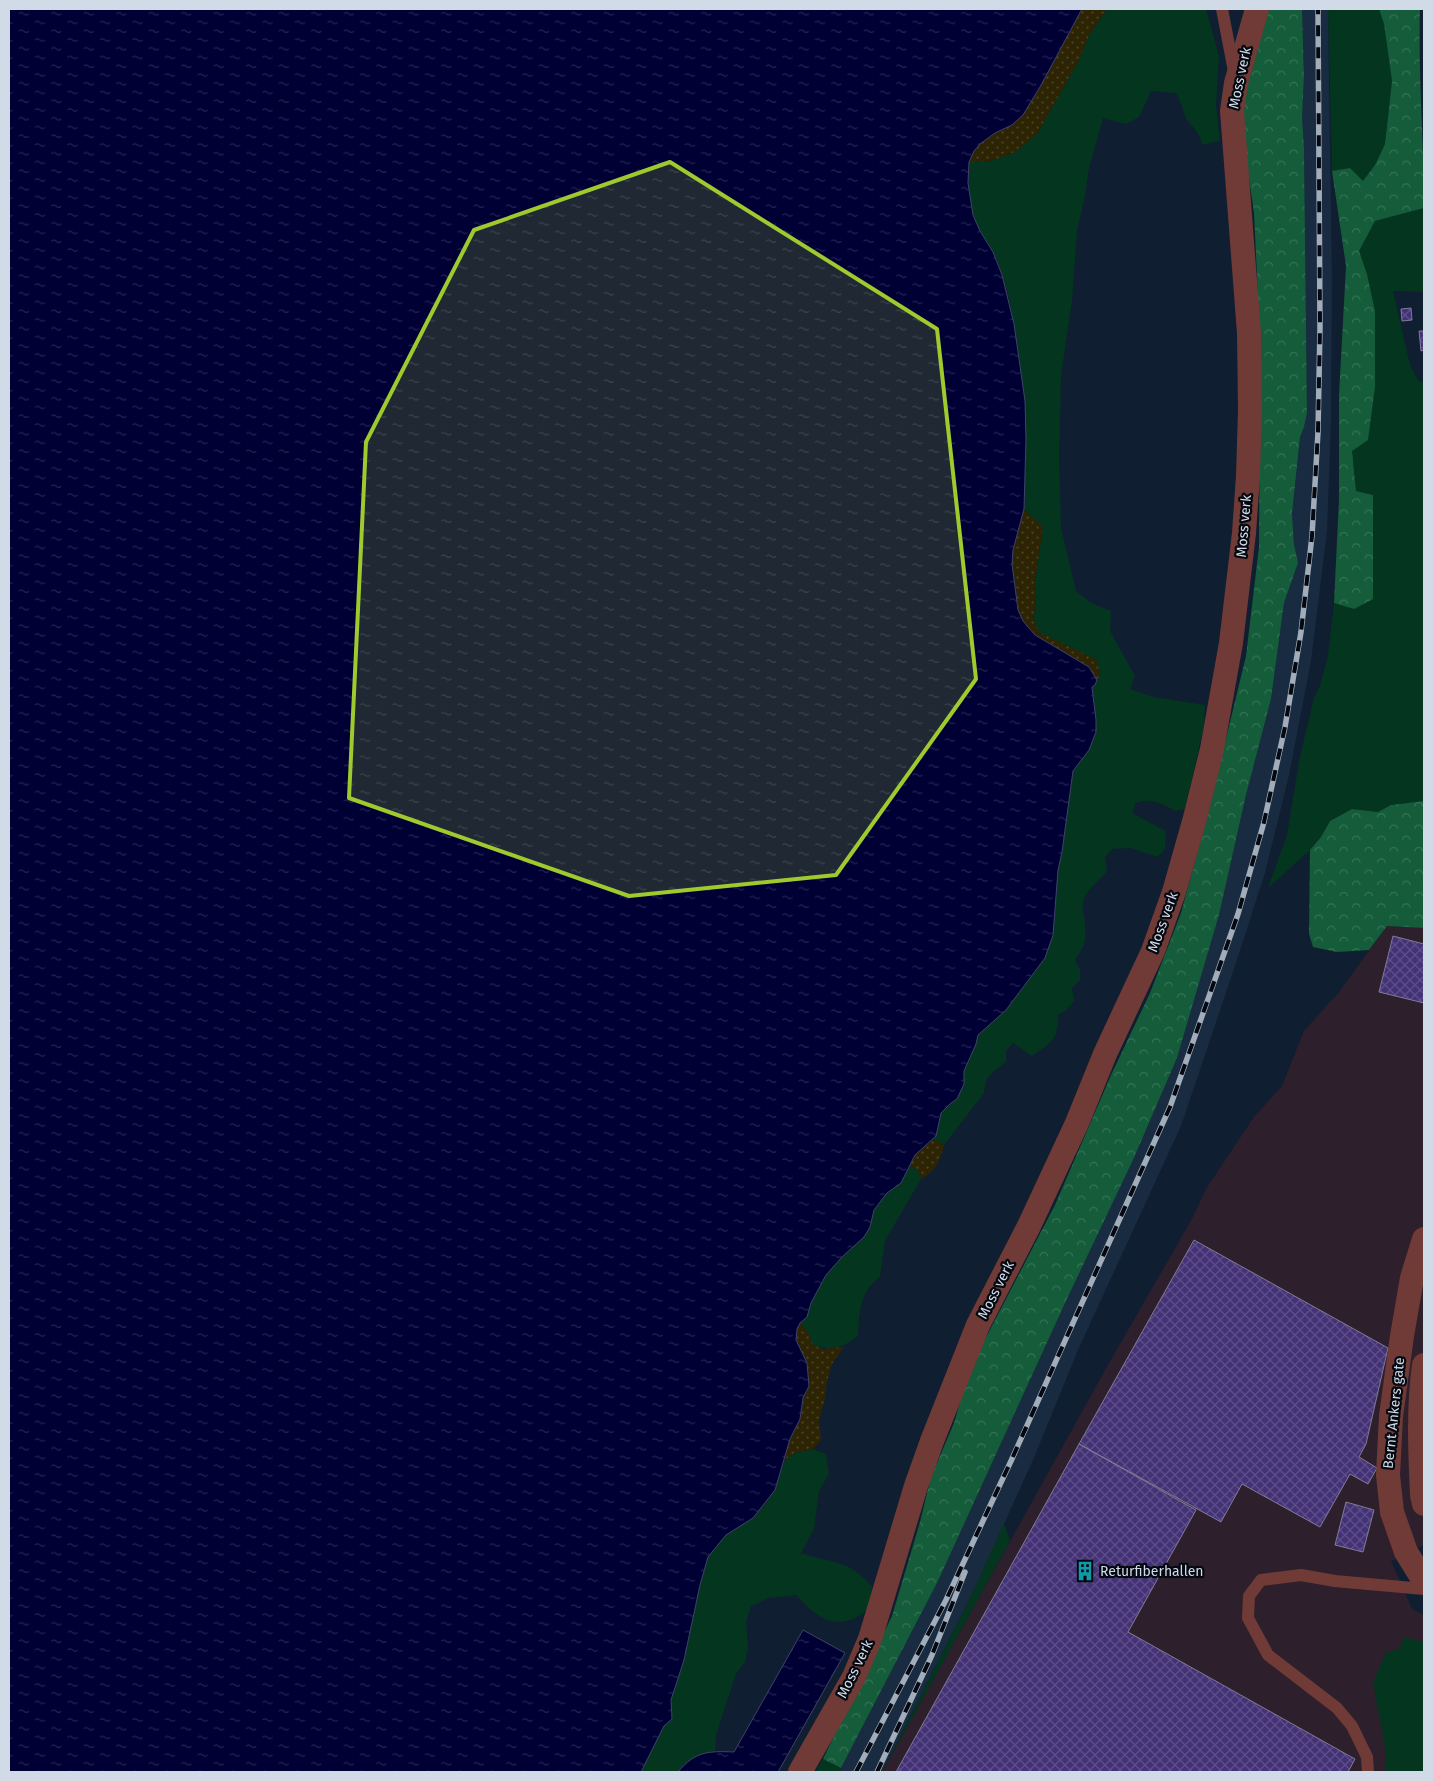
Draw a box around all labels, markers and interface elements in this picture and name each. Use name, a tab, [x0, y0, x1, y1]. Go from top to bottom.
street label: Moss verk	[1225, 45, 1255, 110]
street label: Moss verk	[1233, 493, 1255, 558]
street label: Moss verk	[1144, 889, 1182, 954]
street label: Moss verk	[974, 1257, 1018, 1322]
street label: Bernt Ankers gate	[1380, 1356, 1408, 1470]
building icon: Returfiberhallen	[1074, 1560, 1096, 1582]
place label: Returfiberhallen	[1100, 1563, 1204, 1580]
street label: Moss verk	[834, 1636, 877, 1701]

